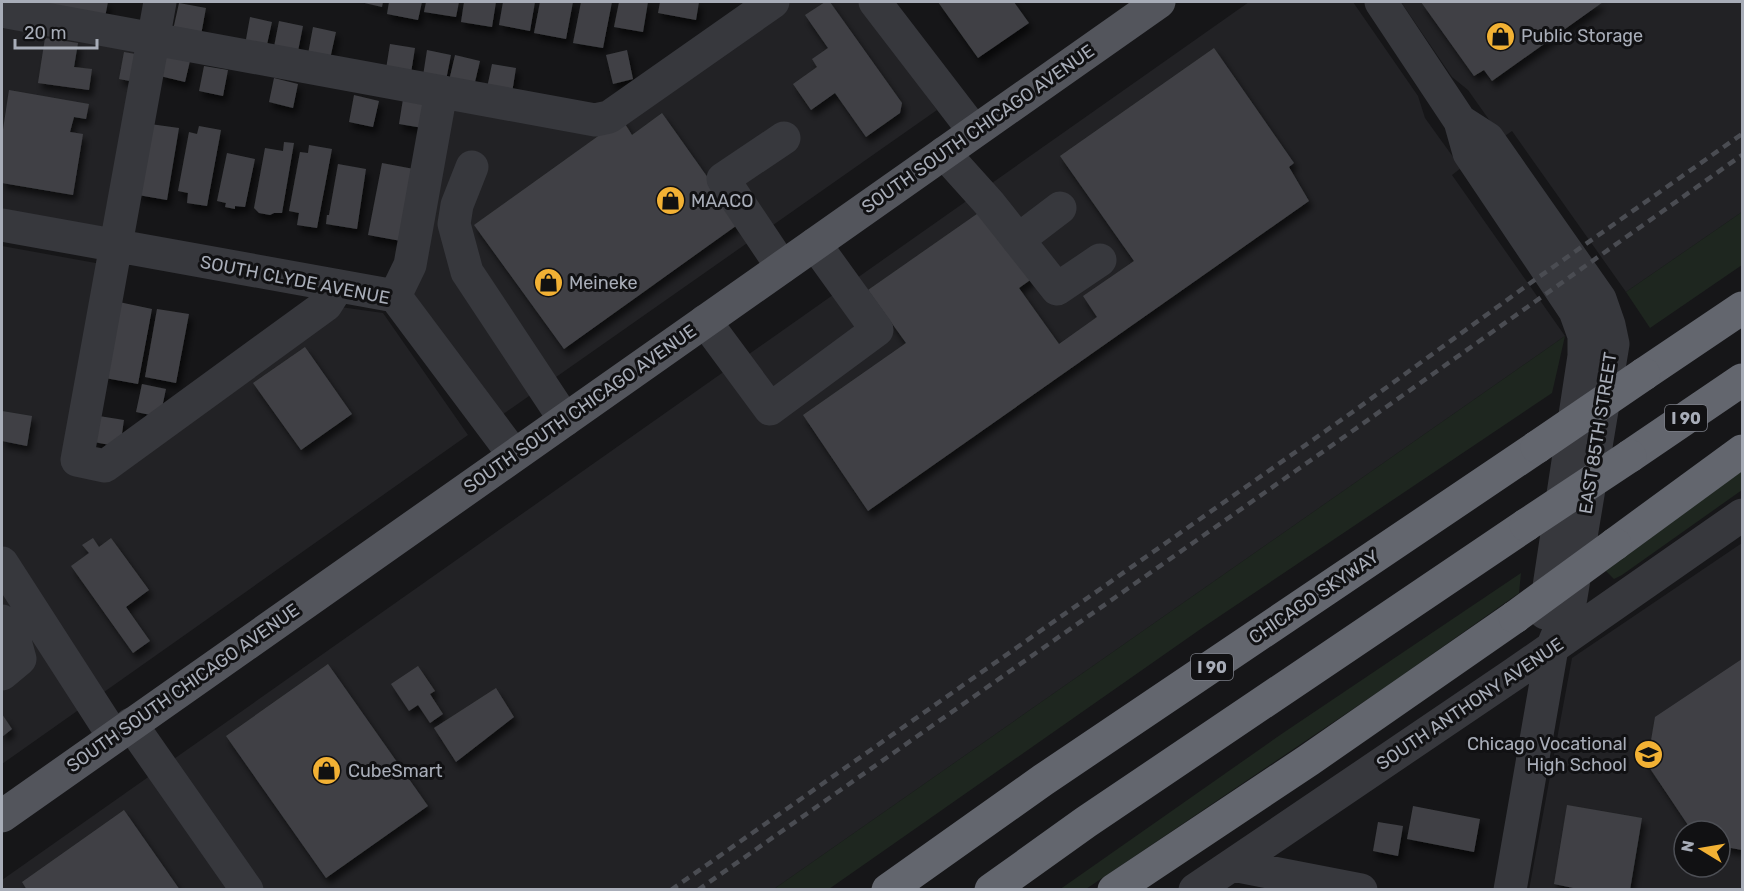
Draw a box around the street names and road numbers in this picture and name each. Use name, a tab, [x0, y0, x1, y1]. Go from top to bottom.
street label: SOUTH SOUTH CHICAGO AVENUE	[857, 40, 1099, 218]
street label: SOUTH CLYDE AVENUE	[198, 251, 392, 309]
street label: SOUTH SOUTH CHICAGO AVENUE	[459, 320, 701, 498]
street label: EAST 85TH STREET	[1574, 351, 1622, 515]
road number: I 90	[1665, 405, 1707, 431]
street label: CHICAGO SKYWAY	[1245, 545, 1384, 649]
street label: SOUTH SOUTH CHICAGO AVENUE	[62, 599, 304, 777]
street label: SOUTH ANTHONY AVENUE	[1372, 633, 1568, 775]
road number: I 90	[1191, 654, 1233, 680]

